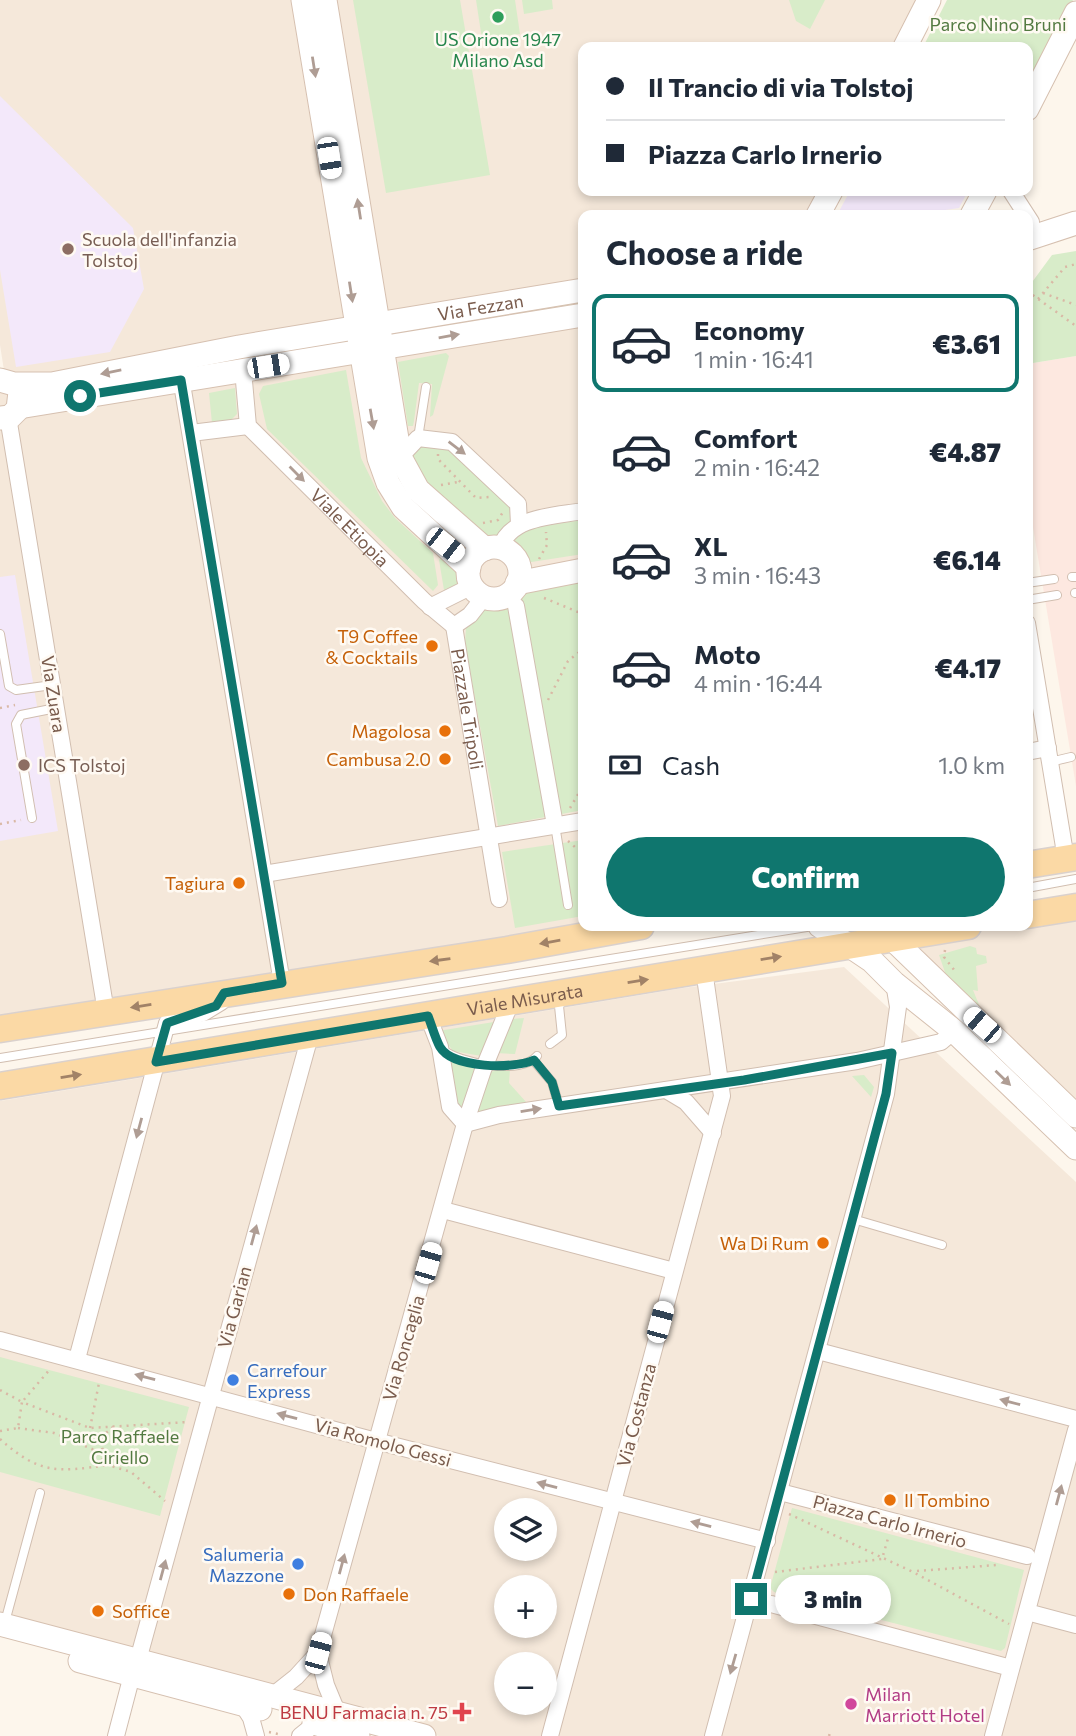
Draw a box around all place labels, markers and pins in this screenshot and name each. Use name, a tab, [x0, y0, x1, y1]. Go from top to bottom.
marker: US Orione 1947 Milano Asd	[490, 9, 506, 25]
place label: US Orione 1947 Milano Asd	[435, 28, 561, 71]
place label: Scuola dell'infanzia Tolstoj	[82, 228, 237, 271]
marker: Scuola dell'infanzia Tolstoj	[60, 241, 76, 257]
place label: T9 Coffee & Cocktails	[325, 625, 418, 668]
marker: T9 Coffee & Cocktails	[424, 638, 440, 654]
place label: Magolosa	[351, 720, 431, 742]
marker: Magolosa	[437, 723, 453, 739]
place label: Cambusa 2.0	[326, 748, 431, 770]
marker: Cambusa 2.0	[437, 751, 453, 767]
place label: ICS Tolstoj	[38, 754, 126, 776]
marker: ICS Tolstoj	[16, 757, 32, 773]
place label: Tagiura	[165, 872, 225, 894]
marker: Tagiura	[231, 875, 247, 891]
place label: Wa Di Rum	[720, 1232, 809, 1254]
marker: Wa Di Rum	[815, 1235, 831, 1251]
place label: Carrefour Express	[247, 1359, 327, 1402]
marker: Carrefour Express	[225, 1372, 241, 1388]
place label: Il Tombino	[904, 1489, 990, 1511]
marker: Il Tombino	[882, 1492, 898, 1508]
place label: Salumeria Mazzone	[203, 1543, 284, 1586]
marker: Salumeria Mazzone	[290, 1556, 306, 1572]
place label: Don Raffaele	[303, 1583, 409, 1605]
marker: Don Raffaele	[281, 1586, 297, 1602]
place label: Soffice	[112, 1600, 170, 1622]
marker: Soffice	[90, 1603, 106, 1619]
place label: Milan Marriott Hotel	[865, 1683, 985, 1726]
marker: Milan Marriott Hotel	[843, 1696, 859, 1712]
place label: BENU Farmacia n. 75	[280, 1701, 448, 1723]
marker: BENU Farmacia n. 75	[454, 1704, 470, 1720]

